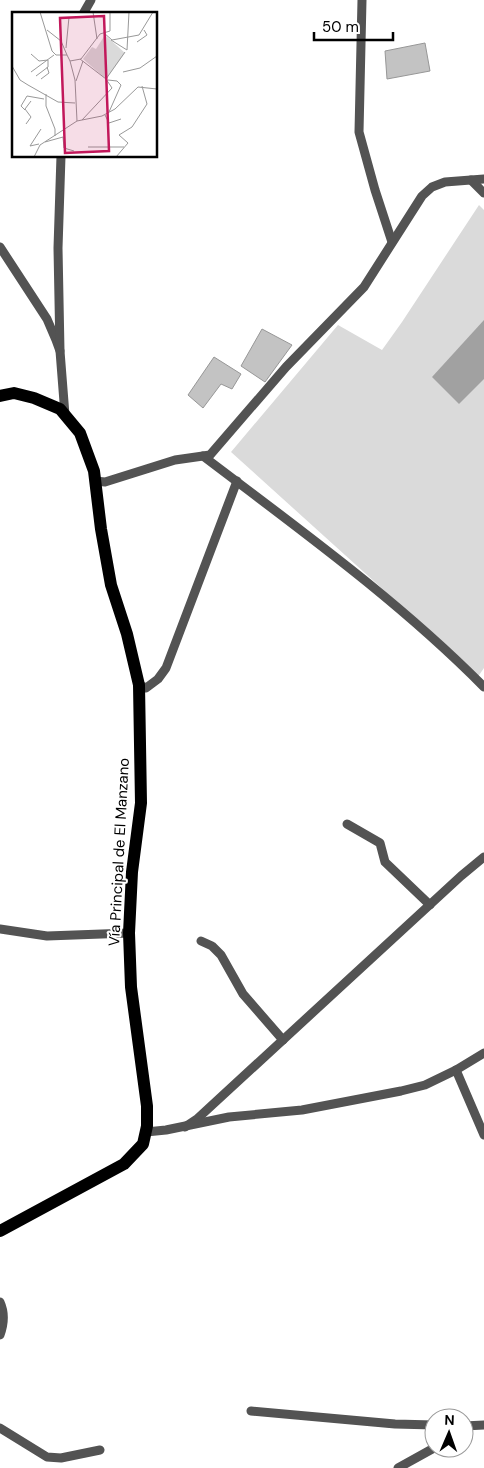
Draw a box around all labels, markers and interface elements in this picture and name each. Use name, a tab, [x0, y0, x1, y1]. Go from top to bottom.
scale bar	[314, 10, 393, 42]
inset map	[12, 12, 158, 158]
text: 50 m	[322, 17, 359, 37]
street label: Vía Principal de El Manzano	[104, 757, 134, 947]
north arrow	[424, 1408, 474, 1458]
text: N	[444, 1411, 455, 1429]

